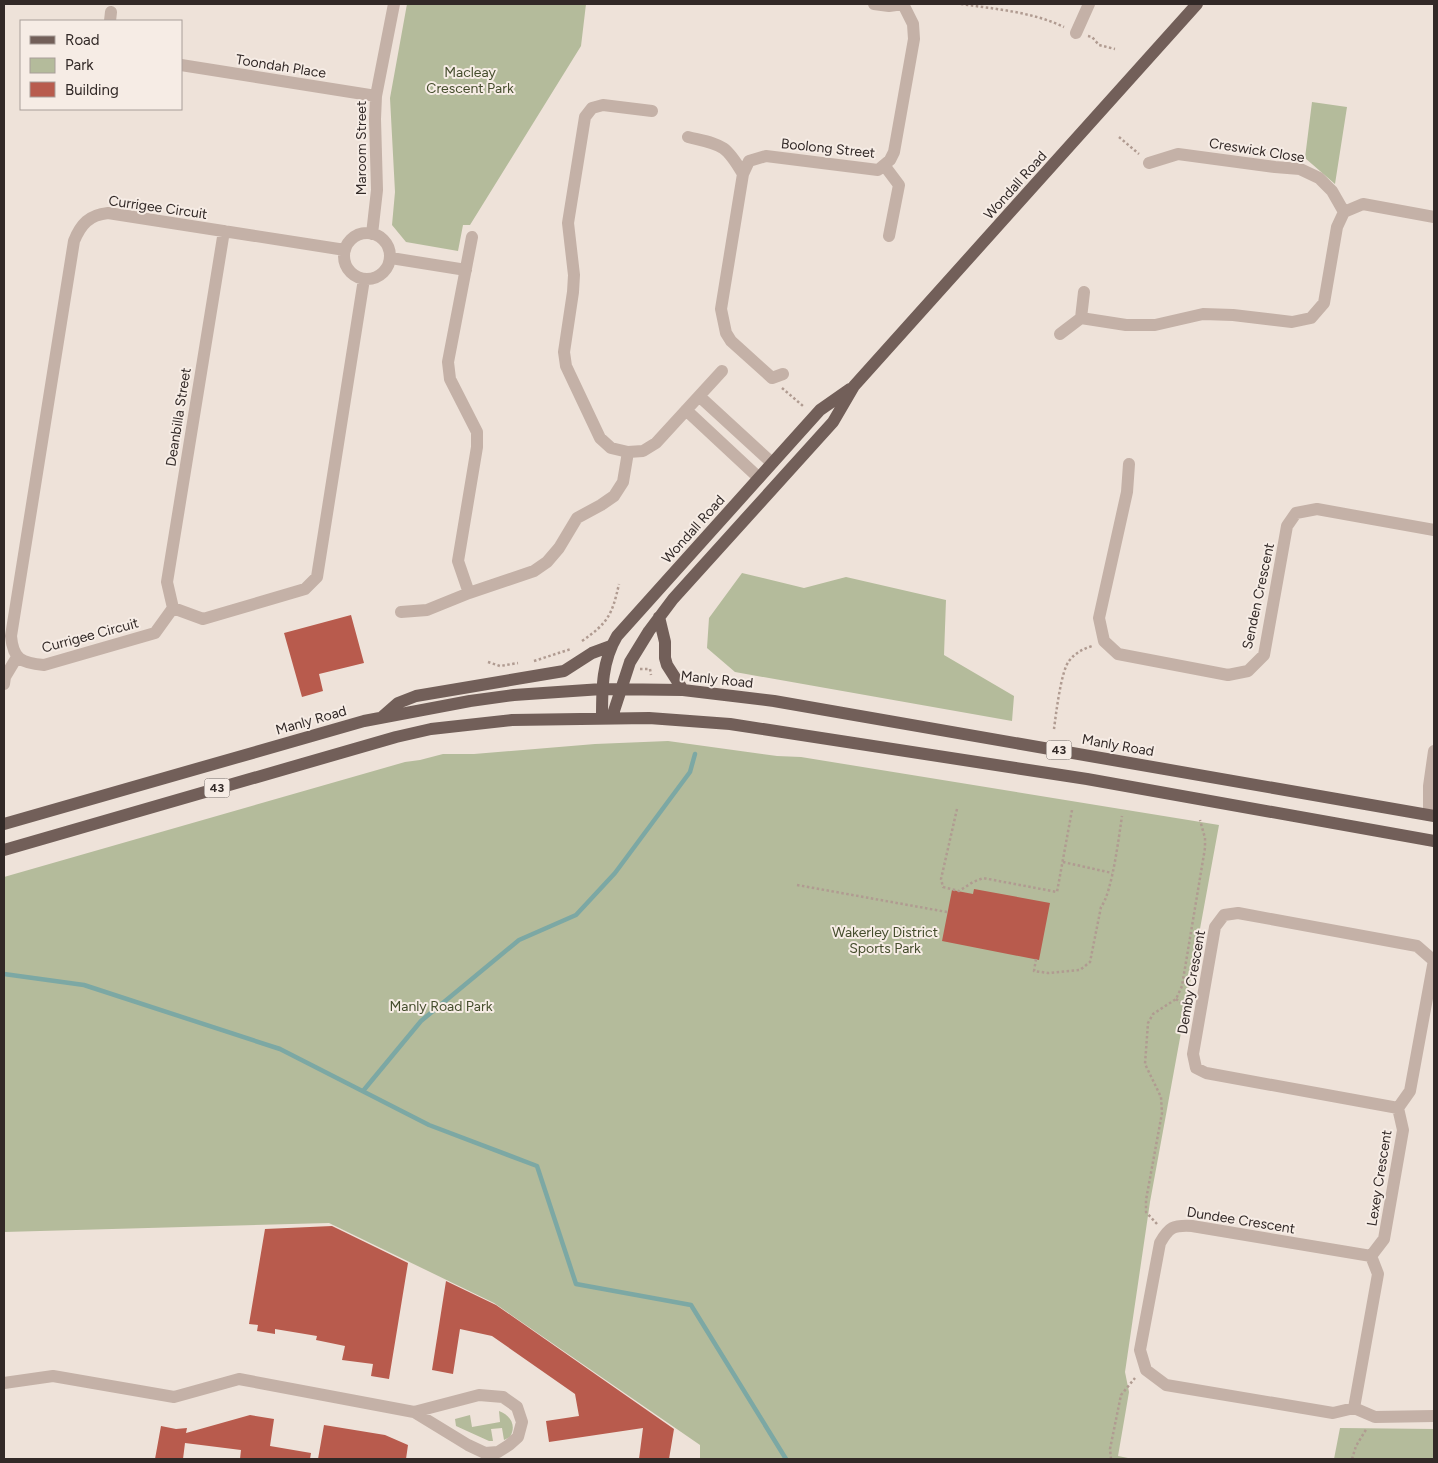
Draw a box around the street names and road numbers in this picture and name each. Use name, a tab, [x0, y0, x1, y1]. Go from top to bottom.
street label: Toondah Place	[235, 51, 328, 82]
street label: Maroom Street	[353, 101, 370, 195]
street label: Boolong Street	[780, 135, 876, 162]
street label: Creswick Close	[1208, 135, 1306, 166]
street label: Wondall Road	[980, 148, 1050, 223]
street label: Currigee Circuit	[107, 192, 208, 223]
street label: Deanbilla Street	[162, 367, 195, 468]
street label: Wondall Road	[658, 492, 728, 567]
street label: Senden Crescent	[1239, 541, 1278, 651]
street label: Currigee Circuit	[40, 614, 140, 657]
street label: Manly Road	[680, 667, 754, 692]
street label: Manly Road	[274, 702, 349, 739]
street label: Manly Road	[1081, 731, 1155, 760]
road number: 43	[1046, 740, 1072, 760]
road number: 43	[204, 778, 230, 798]
street label: Demby Crescent	[1174, 929, 1209, 1035]
street label: Lexey Crescent	[1364, 1129, 1395, 1227]
street label: Dundee Crescent	[1186, 1204, 1296, 1237]

